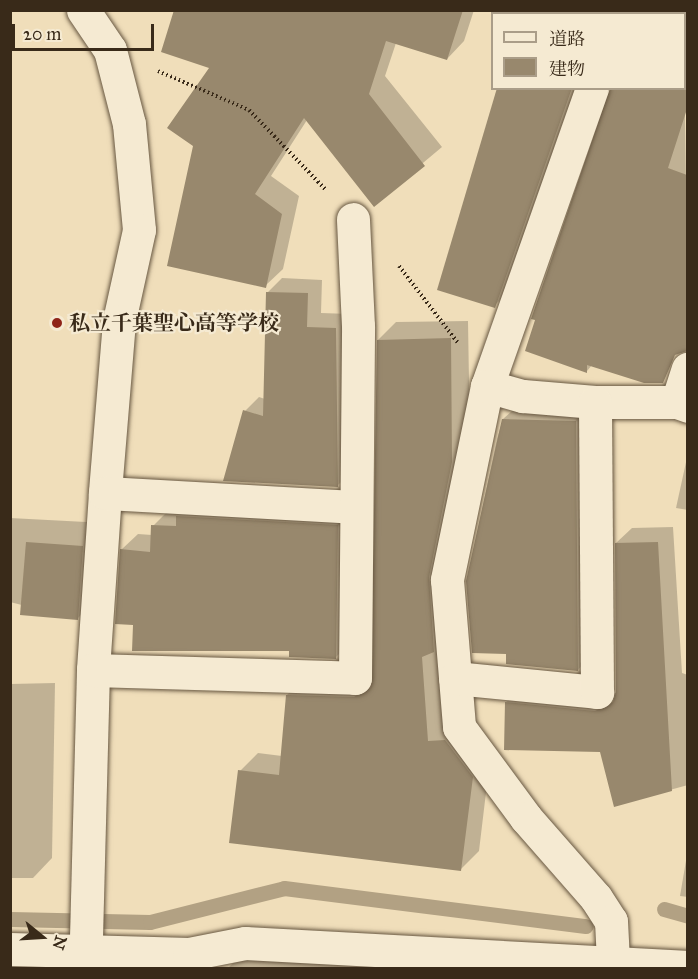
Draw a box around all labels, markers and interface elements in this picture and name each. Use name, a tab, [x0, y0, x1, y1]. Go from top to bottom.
scale bar	[15, 12, 158, 50]
legend	[491, 12, 686, 90]
text: 20 m	[23, 23, 61, 45]
text: 道路	[549, 28, 585, 50]
text: 建物	[549, 58, 585, 80]
place label: 私立千葉聖心高等学校	[69, 310, 279, 336]
marker: 私立千葉聖心高等学校	[50, 316, 64, 330]
north arrow	[12, 907, 72, 967]
text: N	[48, 933, 71, 952]

